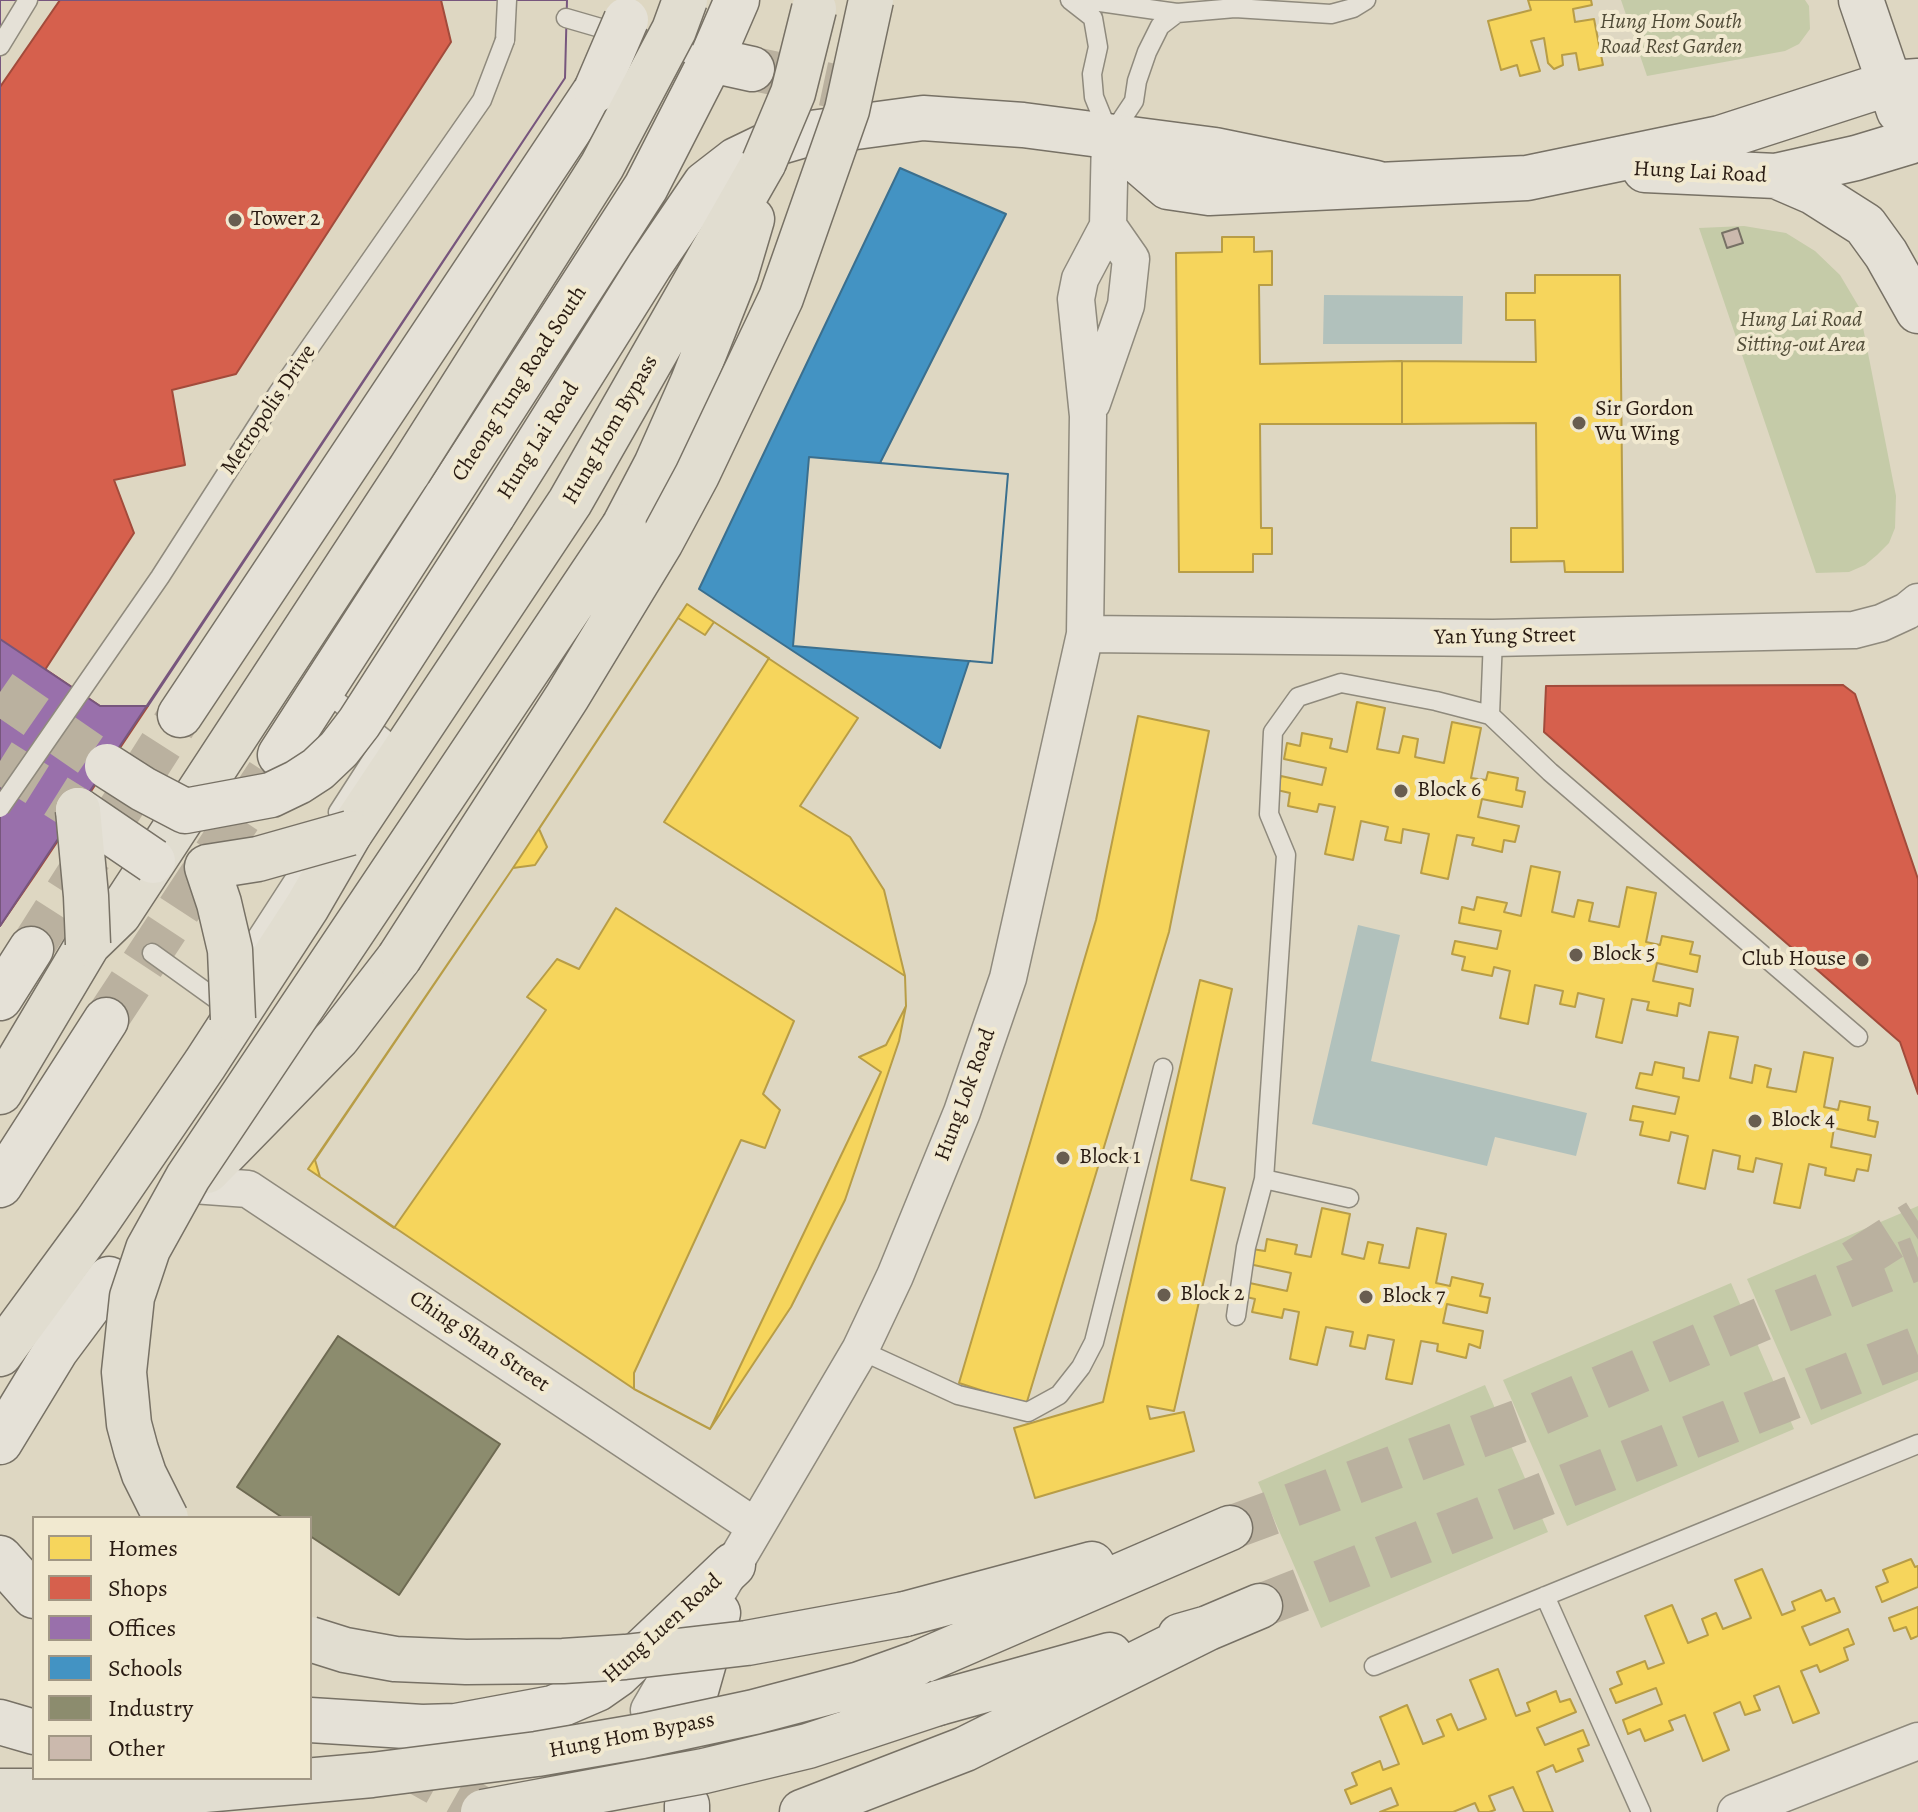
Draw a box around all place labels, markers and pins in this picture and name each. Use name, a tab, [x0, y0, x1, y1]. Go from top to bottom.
place label: Tower 2	[251, 207, 321, 233]
marker: Tower 2	[226, 211, 244, 229]
place label: Sir Gordon Wu Wing	[1595, 397, 1694, 448]
marker: Sir Gordon Wu Wing	[1570, 414, 1588, 432]
place label: Block 6	[1417, 778, 1481, 804]
marker: Block 6	[1392, 782, 1410, 800]
place label: Block 5	[1592, 942, 1656, 968]
marker: Block 5	[1567, 946, 1585, 964]
place label: Club House	[1742, 947, 1846, 973]
marker: Club House	[1853, 951, 1871, 969]
place label: Block 4	[1771, 1108, 1835, 1134]
marker: Block 4	[1746, 1112, 1764, 1130]
place label: Block 1	[1079, 1145, 1141, 1171]
marker: Block 1	[1054, 1149, 1072, 1167]
place label: Block 2	[1180, 1282, 1245, 1308]
place label: Block 7	[1382, 1284, 1445, 1310]
marker: Block 2	[1155, 1286, 1173, 1304]
marker: Block 7	[1357, 1288, 1375, 1306]

